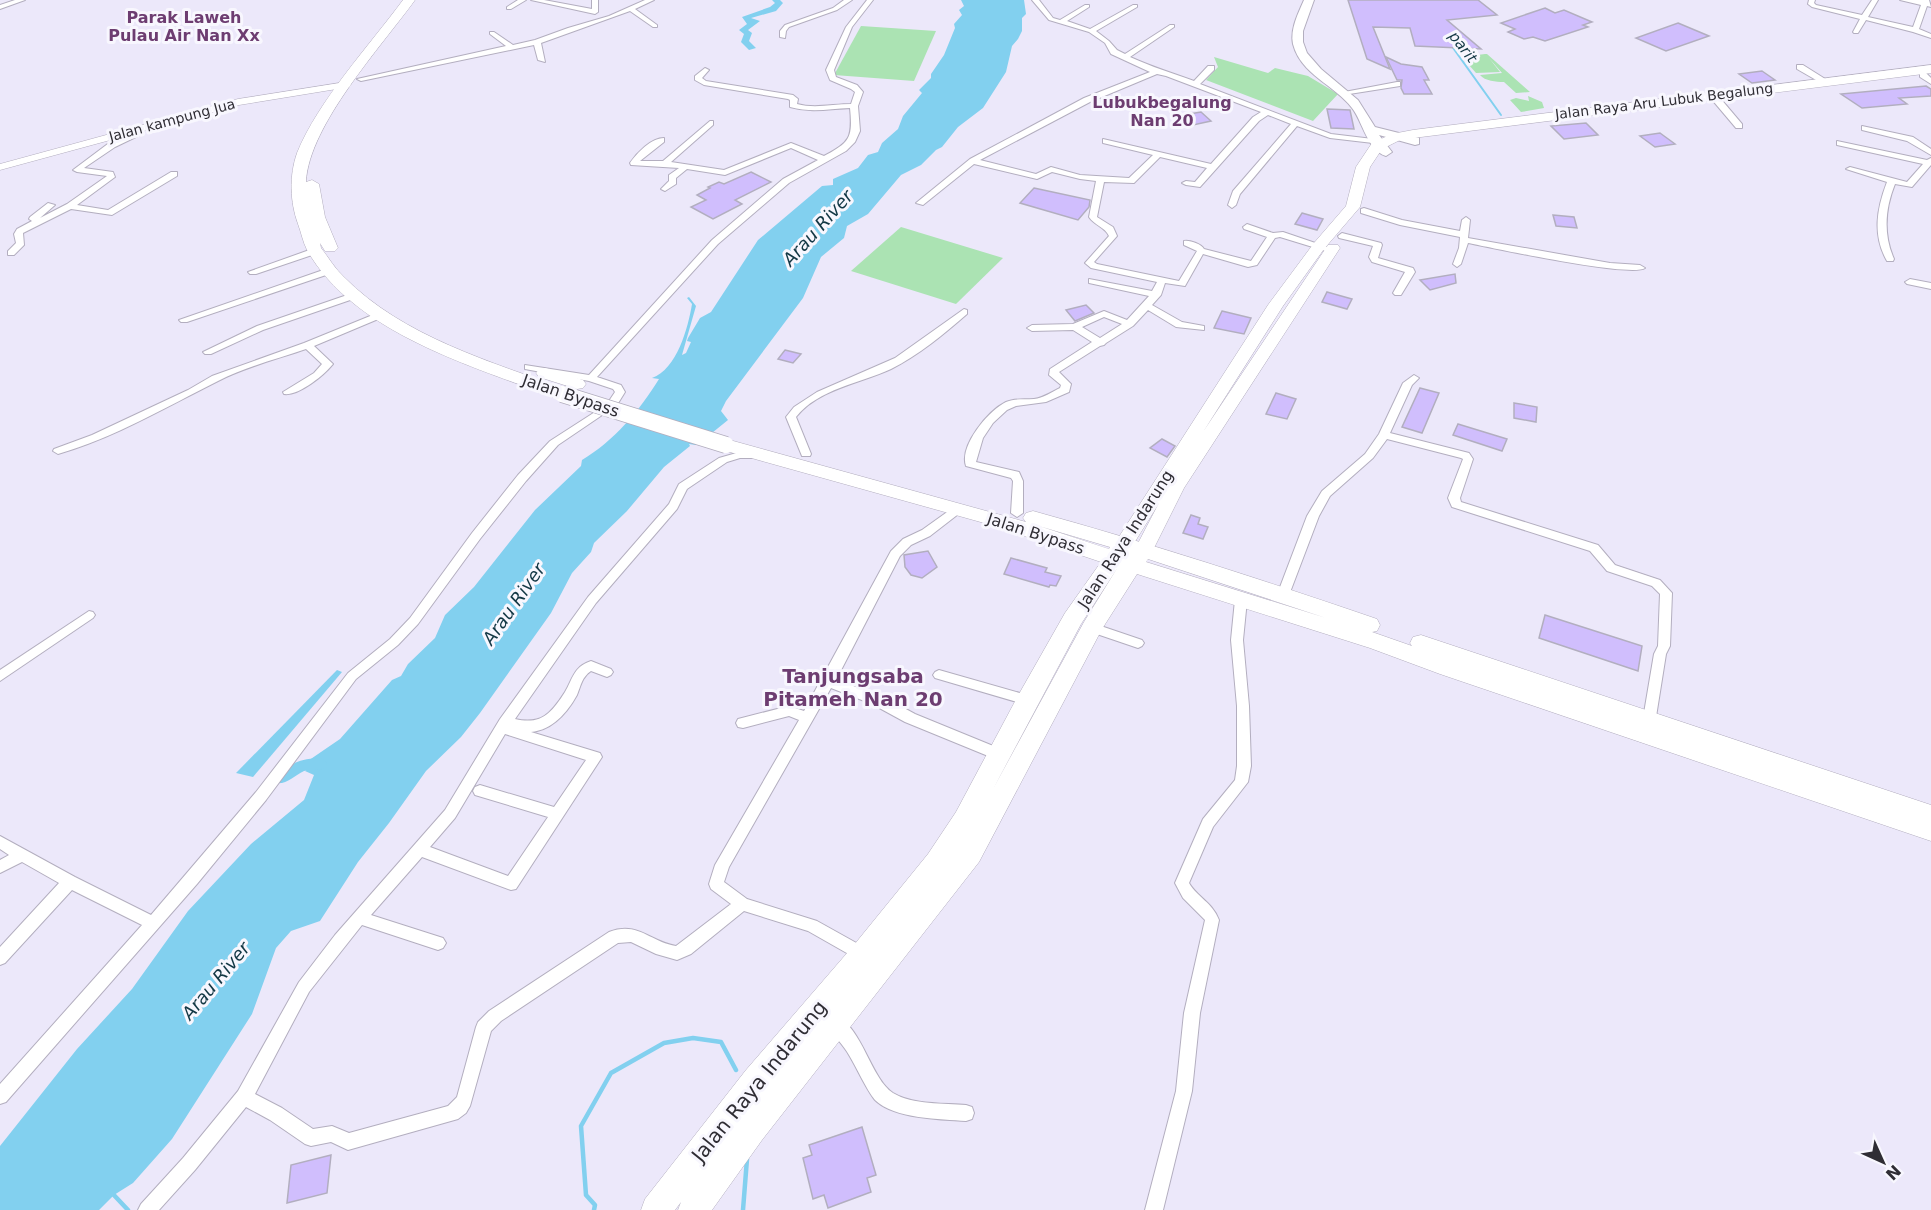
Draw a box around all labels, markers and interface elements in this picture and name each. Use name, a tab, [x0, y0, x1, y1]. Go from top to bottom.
district label: Parak Laweh Pulau Air Nan Xx	[108, 8, 260, 45]
water label: parit	[1445, 27, 1482, 67]
street label: Jalan Raya Aru Lubuk Begalung	[1553, 80, 1774, 122]
district label: Lubukbegalung Nan 20	[1092, 93, 1232, 130]
street label: Jalan kampung Jua	[106, 95, 237, 145]
water label: Arau River	[778, 184, 858, 271]
street label: Jalan Bypass	[519, 370, 622, 421]
street label: Jalan Raya Indarung	[1073, 467, 1177, 613]
street label: Jalan Bypass	[984, 509, 1087, 558]
water label: Arau River	[477, 558, 550, 649]
district label: Tanjungsaba Pitameh Nan 20	[763, 664, 943, 711]
water label: Arau River	[177, 937, 255, 1024]
street label: Jalan Raya Indarung	[685, 995, 832, 1168]
north arrow	[1853, 1132, 1913, 1192]
text: N	[1882, 1161, 1905, 1184]

